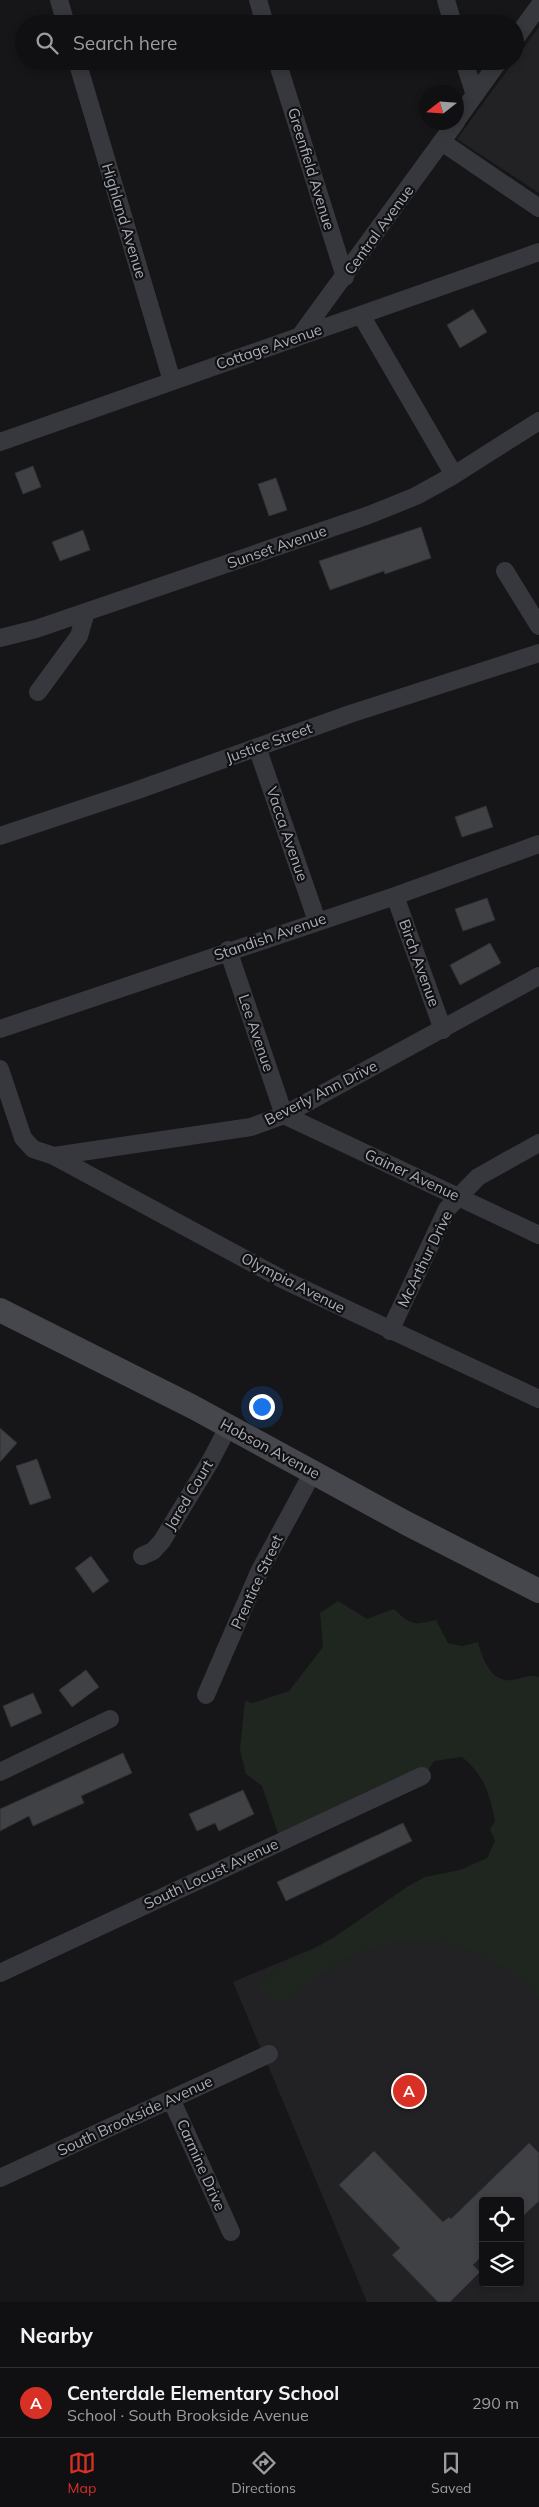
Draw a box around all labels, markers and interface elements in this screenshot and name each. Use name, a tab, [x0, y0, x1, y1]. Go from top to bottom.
search box	[15, 15, 524, 70]
icon: search	[33, 29, 61, 57]
text: Search here	[73, 31, 177, 55]
north arrow	[419, 85, 464, 130]
street label: Greenfield Avenue	[284, 105, 339, 232]
street label: Highland Avenue	[98, 161, 151, 281]
street label: Central Avenue	[340, 181, 417, 278]
street label: Cottage Avenue	[213, 319, 324, 374]
street label: Sunset Avenue	[225, 521, 329, 572]
street label: Justice Street	[223, 718, 315, 767]
street label: Vacca Avenue	[262, 784, 312, 883]
street label: Standish Avenue	[211, 908, 328, 965]
street label: Birch Avenue	[395, 917, 444, 1009]
street label: Lee Avenue	[234, 992, 279, 1074]
street label: Beverly Ann Drive	[261, 1056, 380, 1129]
street label: Gainer Avenue	[362, 1144, 462, 1205]
street label: McArthur Drive	[393, 1207, 456, 1310]
street label: Olympia Avenue	[238, 1248, 348, 1317]
your location	[249, 1394, 275, 1420]
street label: Hobson Avenue	[217, 1414, 323, 1483]
street label: Jared Court	[160, 1456, 217, 1533]
street label: Prentice Street	[226, 1532, 287, 1632]
street label: South Locust Avenue	[141, 1834, 281, 1913]
street label: South Brookside Avenue	[54, 2071, 215, 2160]
pin: A	[393, 2072, 425, 2110]
street label: Carmine Drive	[173, 2116, 230, 2214]
map controls	[479, 2197, 524, 2287]
button: locate	[479, 2197, 524, 2242]
button: layers	[479, 2242, 524, 2287]
text: Nearby	[20, 2322, 93, 2348]
text: Centerdale Elementary School	[67, 2381, 339, 2405]
text: A	[30, 2393, 42, 2413]
text: 290 m	[472, 2393, 519, 2413]
text: School · South Brookside Avenue	[67, 2405, 309, 2425]
tab: Map	[68, 2449, 96, 2497]
tab: Directions	[231, 2449, 296, 2497]
tab: Saved	[431, 2449, 471, 2497]

